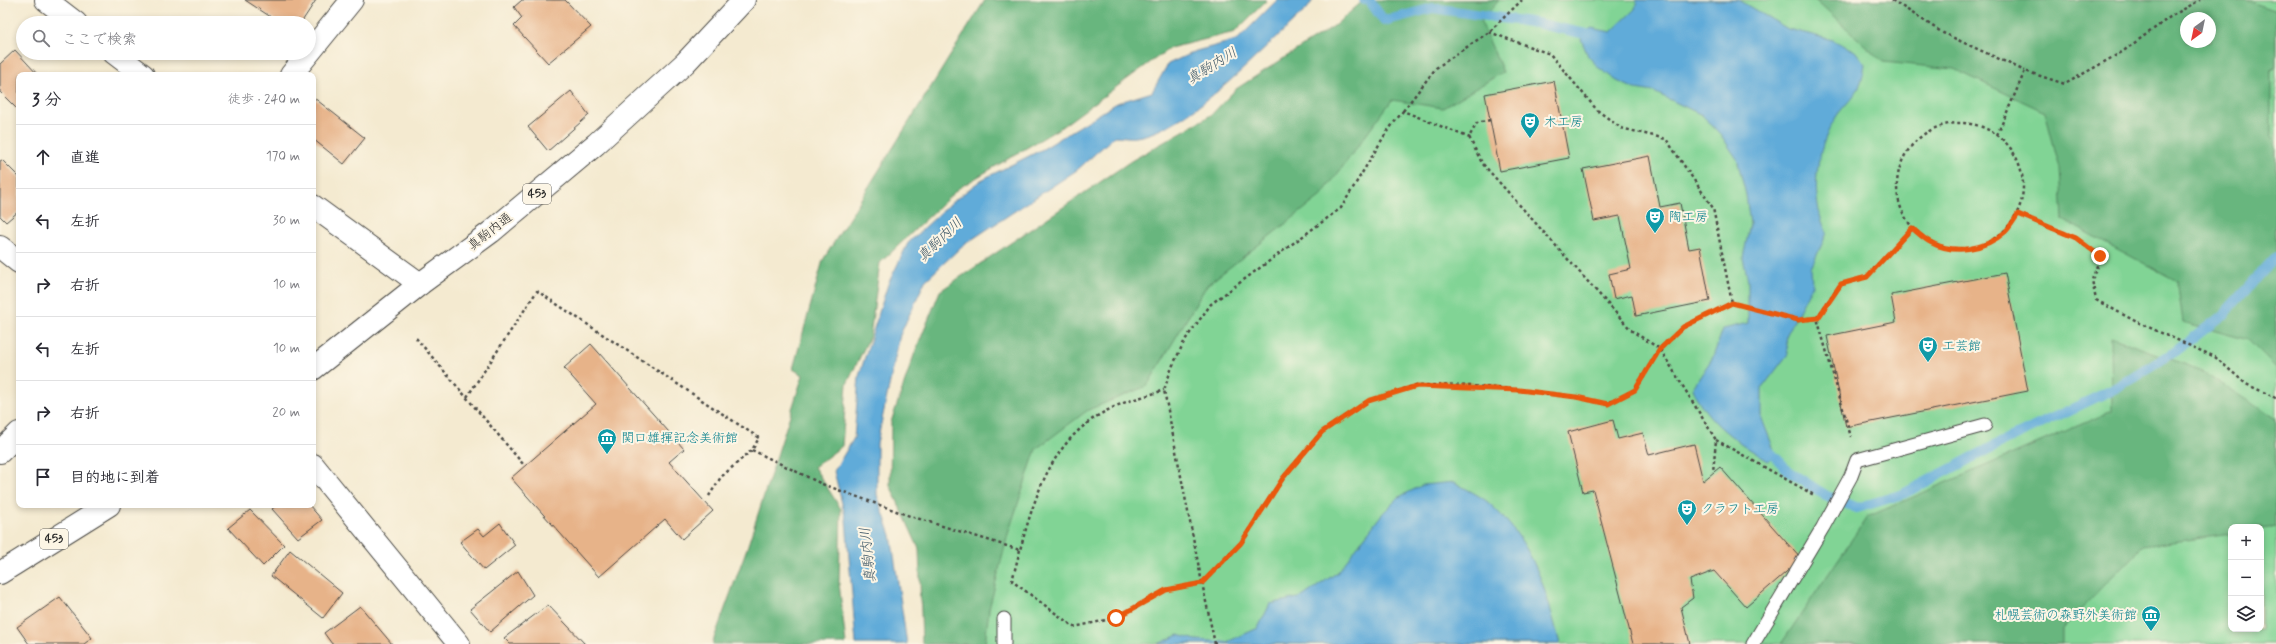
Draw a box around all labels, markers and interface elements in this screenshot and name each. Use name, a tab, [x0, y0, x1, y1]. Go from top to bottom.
north arrow	[2180, 12, 2216, 48]
search box	[16, 16, 316, 60]
icon: search	[30, 27, 52, 49]
text: ここで検索	[62, 30, 137, 50]
water label: 真駒内川	[1183, 44, 1241, 88]
text: 3 分	[32, 89, 61, 111]
text: 徒歩 · 240 m	[228, 91, 300, 108]
theatre icon: 木工房	[1519, 111, 1541, 139]
place label: 木工房	[1544, 114, 1583, 131]
icon: ahead	[32, 146, 54, 168]
text: 直進	[70, 148, 100, 168]
text: 170 m	[266, 148, 300, 165]
road number: 453	[523, 184, 551, 204]
theatre icon: 陶工房	[1644, 206, 1666, 234]
street label: 真駒内通	[464, 209, 516, 255]
place label: 陶工房	[1669, 209, 1708, 226]
icon: left	[32, 210, 54, 232]
text: 左折	[70, 212, 100, 232]
text: 30 m	[273, 212, 300, 229]
water label: 真駒内川	[914, 214, 966, 266]
route end	[2091, 247, 2109, 265]
icon: right	[32, 274, 54, 296]
text: 右折	[70, 276, 100, 296]
text: 10 m	[273, 276, 300, 293]
theatre icon: 工芸館	[1917, 335, 1939, 363]
icon: left	[32, 338, 54, 360]
place label: 工芸館	[1942, 338, 1981, 355]
text: 左折	[70, 340, 100, 360]
text: 10 m	[273, 340, 300, 357]
icon: right	[32, 402, 54, 424]
text: 右折	[70, 404, 100, 424]
text: 20 m	[272, 404, 300, 421]
museum icon: 関口雄揮記念美術館	[596, 427, 618, 455]
place label: 関口雄揮記念美術館	[621, 430, 738, 447]
icon: arrive	[32, 466, 54, 488]
text: 目的地に到着	[70, 468, 160, 488]
theatre icon: クラフト工房	[1676, 498, 1698, 526]
place label: クラフト工房	[1701, 501, 1779, 518]
map controls	[2228, 524, 2264, 632]
button: +	[2228, 524, 2264, 560]
water label: 真駒内川	[856, 526, 880, 584]
road number: 453	[40, 529, 68, 549]
button: −	[2228, 560, 2264, 596]
button: layers	[2228, 596, 2264, 632]
museum icon: 札幌芸術の森野外美術館	[2140, 604, 2162, 632]
place label: 札幌芸術の森野外美術館	[1994, 607, 2137, 624]
route start	[1107, 609, 1125, 627]

